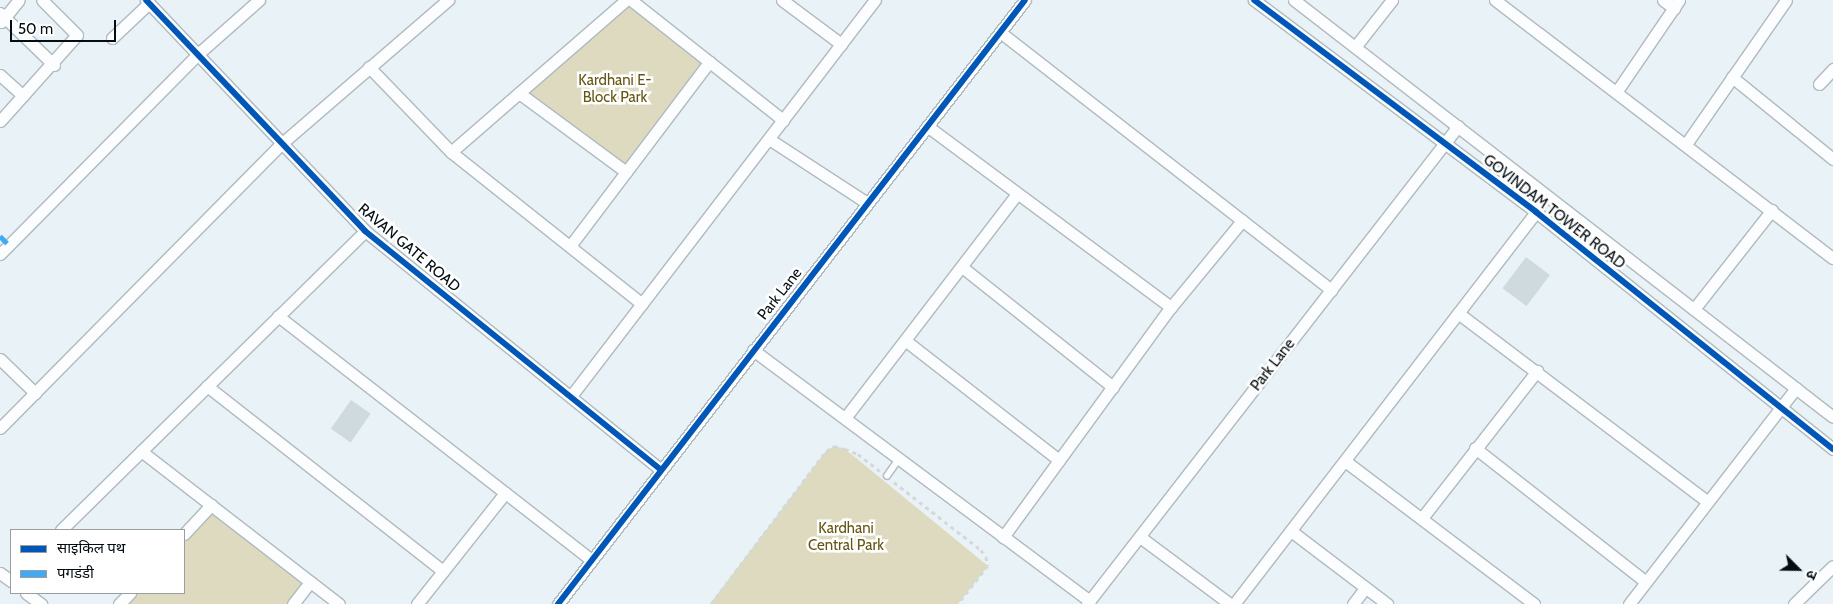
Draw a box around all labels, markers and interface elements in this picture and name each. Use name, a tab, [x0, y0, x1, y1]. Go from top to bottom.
scale bar	[12, 10, 119, 42]
text: 50 m	[18, 20, 53, 38]
park label: Kardhani E- Block Park	[578, 71, 652, 106]
street label: GOVINDAM TOWER ROAD	[1479, 151, 1629, 273]
street label: RAVAN GATE ROAD	[354, 200, 464, 296]
street label: Park Lane	[754, 264, 806, 324]
street label: Park Lane	[1247, 335, 1299, 395]
park label: Kardhani Central Park	[808, 519, 884, 554]
legend	[10, 529, 185, 594]
text: साइकिल पथ	[57, 539, 125, 557]
north arrow	[1773, 544, 1823, 594]
text: पगडंडी	[57, 564, 94, 582]
text: उ	[1802, 568, 1822, 582]

